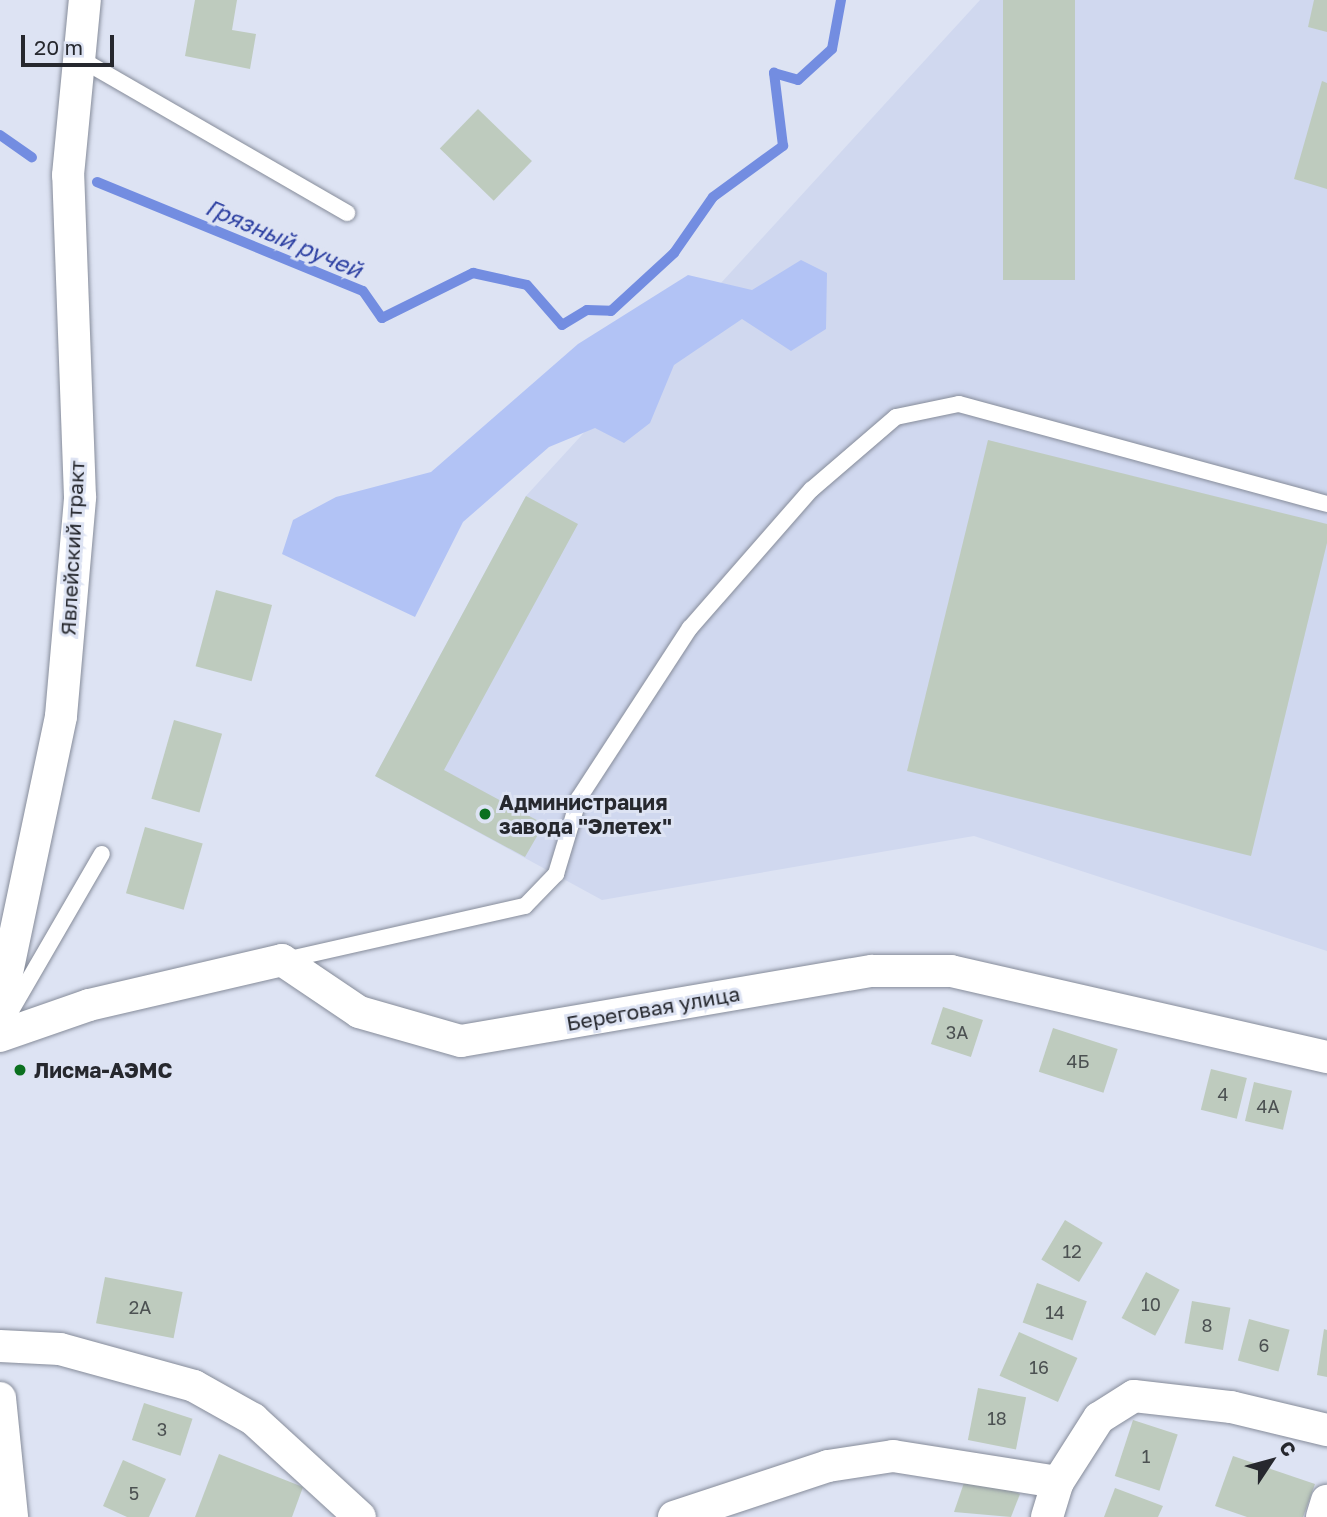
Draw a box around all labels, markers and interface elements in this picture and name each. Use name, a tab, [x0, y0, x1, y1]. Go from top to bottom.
scale bar	[24, 21, 117, 65]
text: 20 m	[34, 34, 83, 60]
water label: Грязный ручей	[202, 193, 366, 283]
street label: Явлейский тракт	[55, 460, 89, 636]
place label: Администрация завода "Элетех"	[499, 789, 672, 839]
marker: Администрация завода "Элетех"	[477, 806, 493, 822]
street label: Береговая улица	[564, 980, 742, 1036]
house number: 3А	[946, 1021, 968, 1043]
house number: 4Б	[1067, 1050, 1089, 1072]
place label: Лисма-АЭМС	[34, 1057, 172, 1083]
marker: Лисма-АЭМС	[12, 1062, 28, 1078]
house number: 4	[1218, 1083, 1228, 1105]
house number: 4А	[1256, 1095, 1280, 1117]
house number: 12	[1062, 1240, 1082, 1262]
house number: 10	[1141, 1293, 1161, 1315]
house number: 2А	[129, 1296, 151, 1318]
house number: 14	[1045, 1301, 1065, 1323]
house number: 8	[1202, 1314, 1212, 1336]
house number: 6	[1259, 1334, 1269, 1356]
house number: 16	[1029, 1356, 1049, 1378]
house number: 18	[987, 1407, 1007, 1429]
house number: 3	[157, 1418, 167, 1440]
north arrow	[1236, 1426, 1306, 1496]
text: С	[1275, 1436, 1302, 1461]
house number: 1	[1142, 1445, 1150, 1467]
house number: 5	[129, 1482, 139, 1504]

